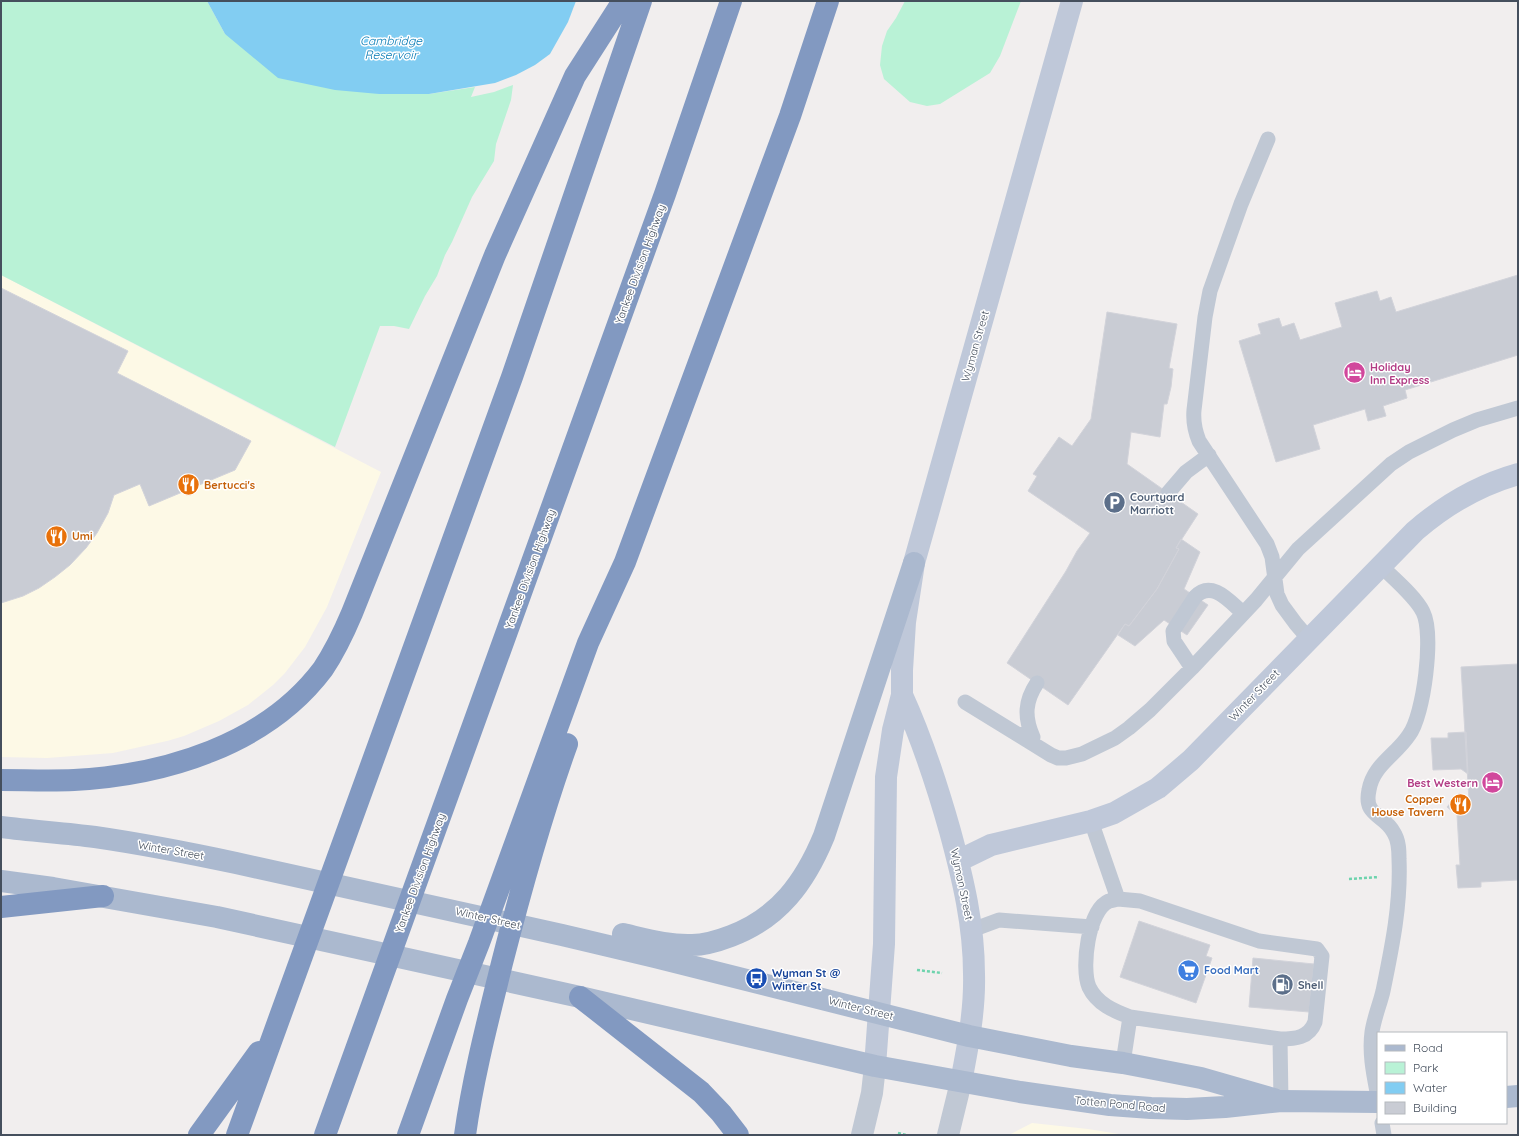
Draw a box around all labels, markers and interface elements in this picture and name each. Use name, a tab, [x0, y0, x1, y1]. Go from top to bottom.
water label: Cambridge Reservoir	[360, 33, 423, 62]
street label: Yankee Division Highway	[612, 202, 668, 326]
street label: Wyman Street	[958, 309, 992, 383]
hotel icon: Holiday Inn Express	[1342, 360, 1368, 386]
place label: Holiday Inn Express	[1370, 360, 1429, 387]
restaurant icon: Bertucci's	[176, 472, 202, 498]
place label: Bertucci's	[204, 478, 255, 492]
parking icon: Courtyard Marriott	[1102, 490, 1128, 516]
place label: Courtyard Marriott	[1130, 490, 1184, 517]
street label: Yankee Division Highway	[502, 507, 558, 631]
restaurant icon: Umi	[43, 523, 69, 549]
place label: Umi	[72, 529, 93, 543]
street label: Winter Street	[1226, 666, 1282, 724]
hotel icon: Best Western	[1480, 770, 1506, 796]
place label: Best Western	[1407, 776, 1478, 790]
place label: Copper House Tavern	[1371, 792, 1444, 819]
restaurant icon: Copper House Tavern	[1447, 792, 1473, 818]
street label: Yankee Division Highway	[392, 811, 448, 935]
street label: Winter Street	[137, 837, 205, 863]
street label: Wyman Street	[948, 847, 976, 921]
street label: Winter Street	[454, 904, 522, 932]
supermarket icon: Food Mart	[1175, 957, 1201, 983]
place label: Food Mart	[1204, 963, 1259, 977]
bus stop icon: Wyman St @ Winter St	[743, 966, 769, 992]
place label: Wyman St @ Winter St	[772, 966, 841, 993]
fuel station icon: Shell	[1270, 972, 1296, 998]
place label: Shell	[1298, 978, 1323, 992]
street label: Winter Street	[827, 993, 895, 1023]
legend	[1377, 1032, 1507, 1124]
text: Road	[1413, 1040, 1443, 1055]
text: Park	[1413, 1060, 1438, 1075]
text: Water	[1413, 1080, 1448, 1095]
street label: Totten Pond Road	[1074, 1093, 1166, 1115]
text: Building	[1413, 1100, 1457, 1115]

